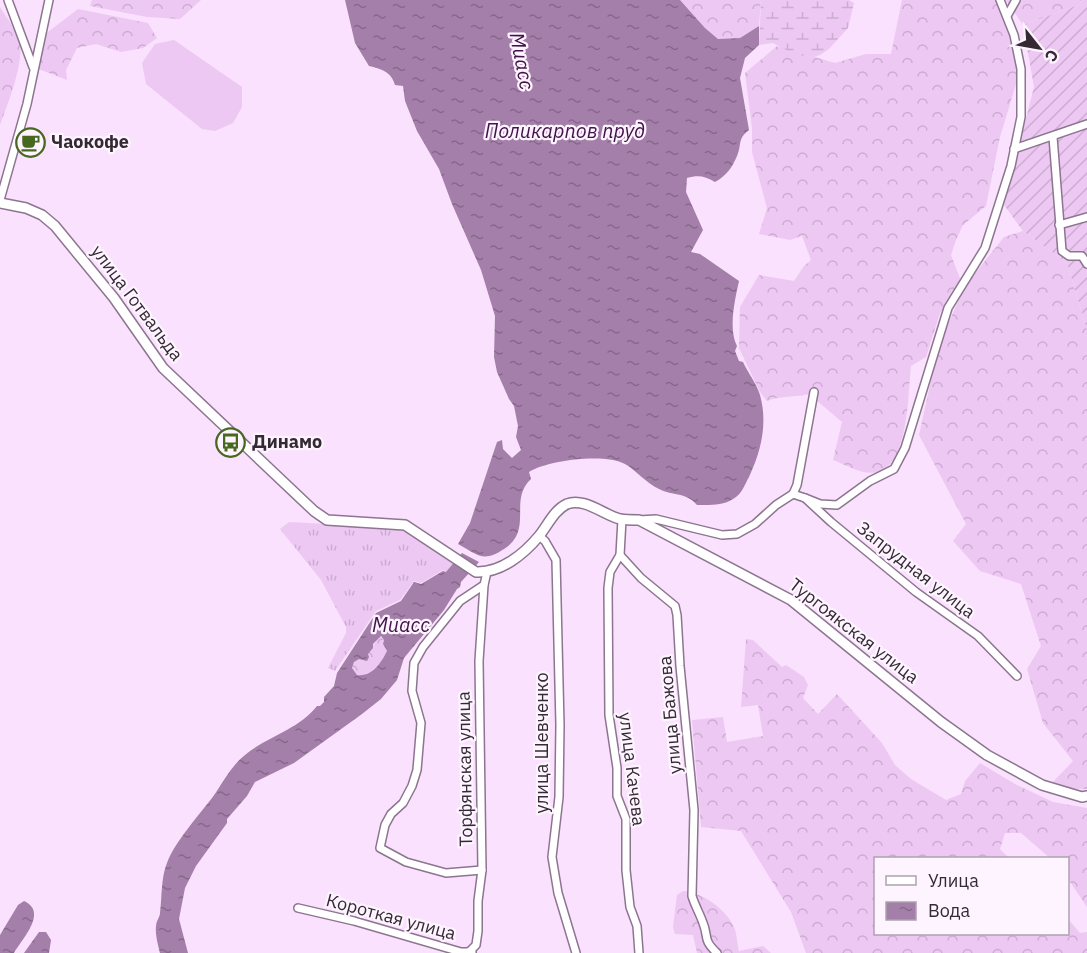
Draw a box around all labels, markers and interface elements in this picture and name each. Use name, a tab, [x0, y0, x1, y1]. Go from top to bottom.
north arrow	[1009, 18, 1069, 78]
water label: Миасс	[504, 30, 541, 92]
text: С	[1041, 46, 1063, 65]
water label: Поликарпов пруд	[485, 117, 645, 144]
cafe icon: Чаокофе	[14, 126, 46, 158]
place label: Чаокофе	[51, 130, 129, 153]
street label: улица Готвальда	[86, 240, 189, 366]
bus stop icon: Динамо	[215, 426, 247, 458]
place label: Динамо	[252, 430, 322, 453]
street label: Запрудная улица	[852, 516, 981, 623]
street label: Тургоякская улица	[785, 573, 924, 689]
water label: Миасс	[372, 611, 430, 638]
street label: улица Бажова	[653, 655, 686, 775]
street label: улица Шевченко	[530, 673, 553, 814]
street label: Торфянская улица	[452, 691, 477, 847]
street label: улица Качева	[614, 711, 651, 828]
legend	[874, 857, 1069, 935]
text: Улица	[928, 869, 979, 892]
street label: Короткая улица	[324, 888, 459, 945]
text: Вода	[928, 899, 971, 922]

